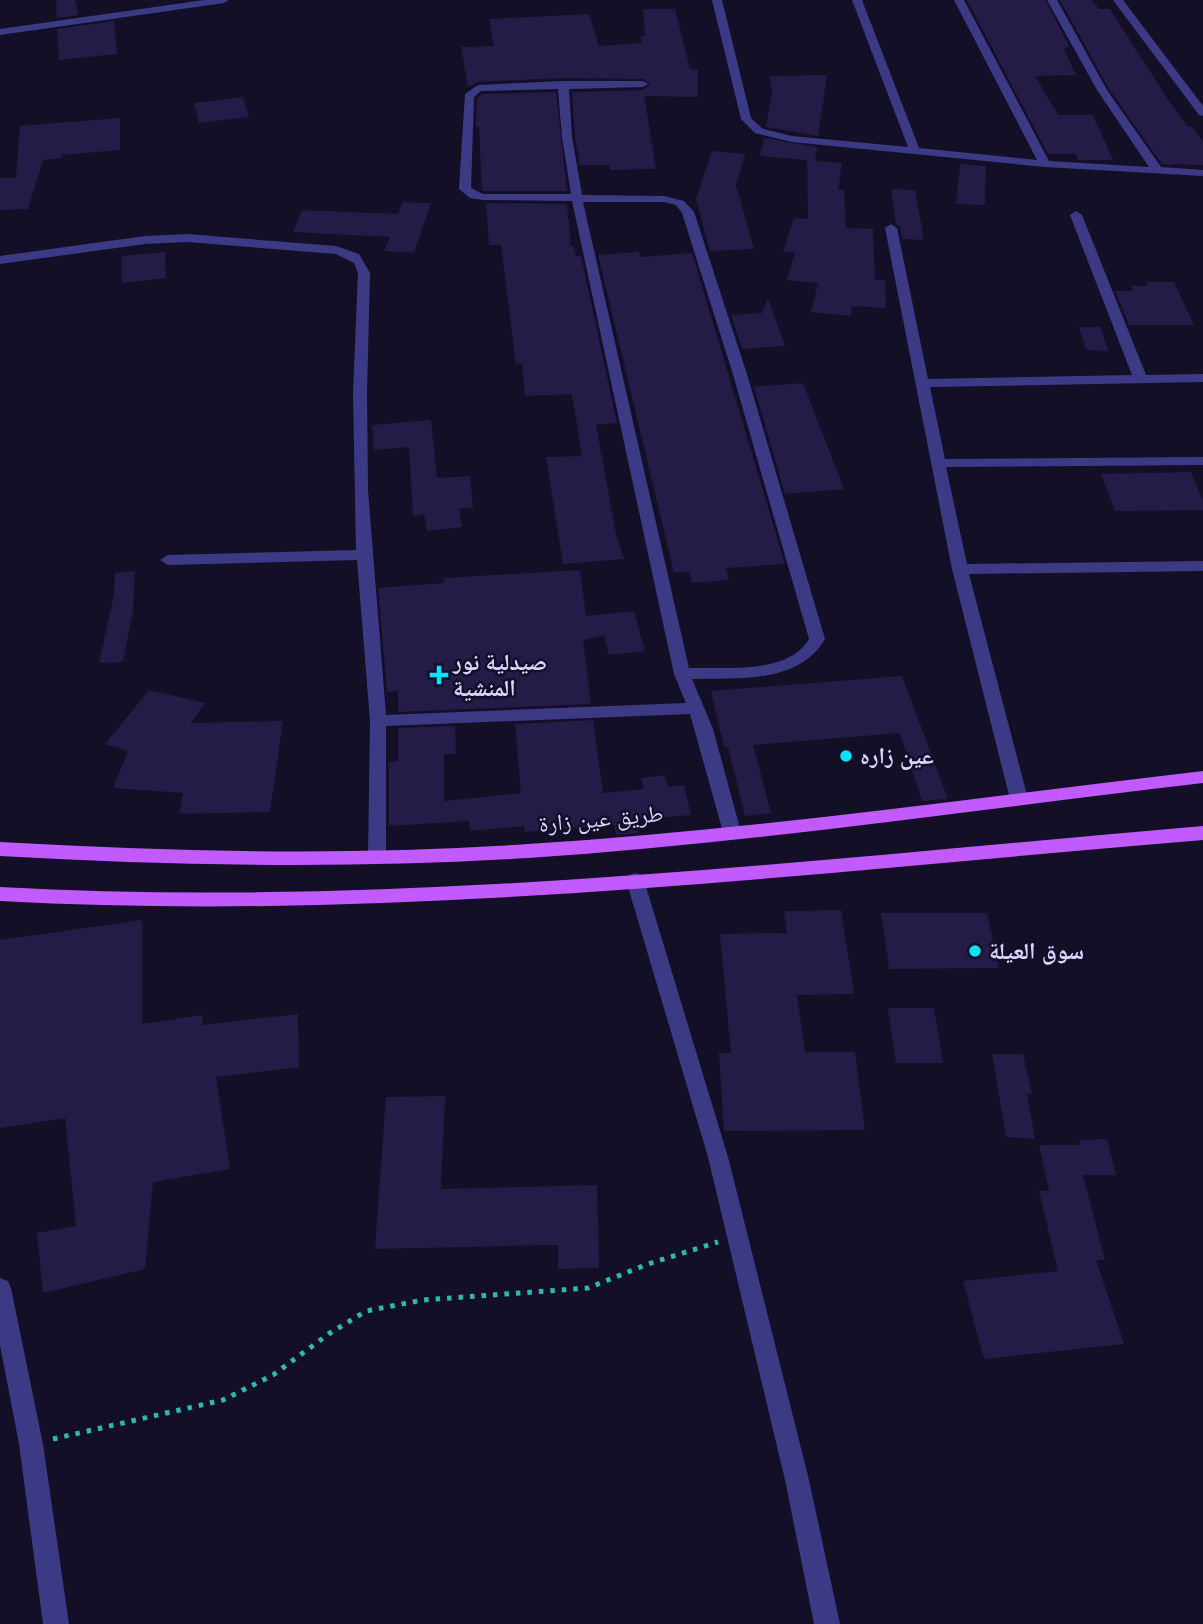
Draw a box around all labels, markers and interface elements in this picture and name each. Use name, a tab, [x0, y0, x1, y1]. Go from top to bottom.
place label: صيدلية نور المنشية	[452, 647, 547, 704]
marker: صيدلية نور المنشية	[431, 667, 447, 683]
place label: عين زاره	[860, 741, 934, 772]
marker: عين زاره	[838, 748, 854, 764]
street label: طريق عين زارة	[537, 798, 665, 840]
place label: سوق العيلة	[989, 936, 1084, 967]
marker: سوق العيلة	[967, 943, 983, 959]

